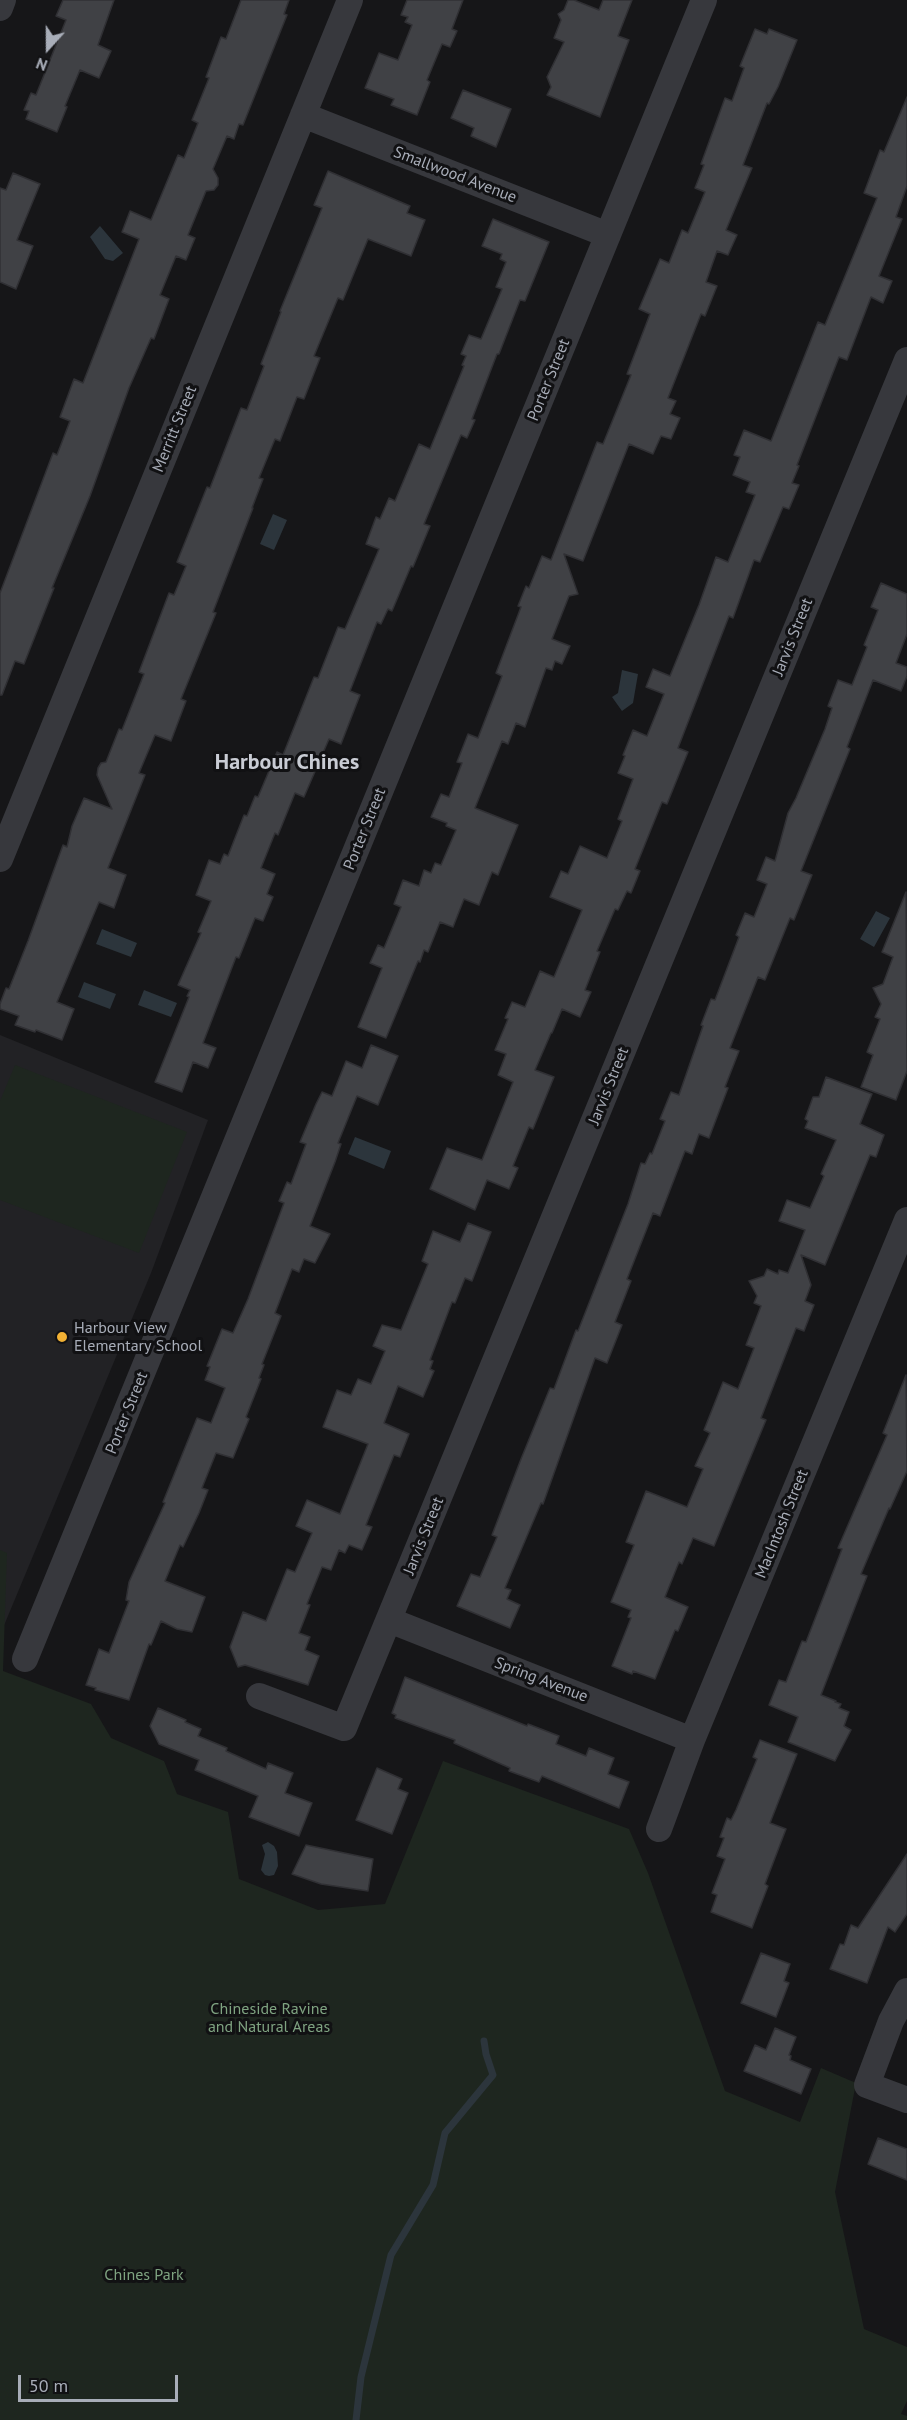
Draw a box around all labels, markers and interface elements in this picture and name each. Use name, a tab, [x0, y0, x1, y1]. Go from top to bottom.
north arrow	[18, 18, 78, 78]
text: N	[33, 54, 50, 76]
street label: Smallwood Avenue	[391, 143, 519, 207]
street label: Porter Street	[524, 336, 574, 424]
street label: Merritt Street	[149, 383, 201, 475]
street label: Jarvis Street	[769, 595, 817, 679]
district label: Harbour Chines	[215, 750, 359, 776]
street label: Porter Street	[340, 785, 390, 873]
street label: Jarvis Street	[585, 1044, 633, 1128]
place label: Harbour View Elementary School	[74, 1318, 202, 1356]
marker: Harbour View Elementary School	[55, 1330, 69, 1344]
street label: Porter Street	[102, 1369, 152, 1457]
street label: MacIntosh Street	[751, 1467, 813, 1581]
street label: Jarvis Street	[400, 1494, 448, 1578]
street label: Spring Avenue	[492, 1653, 590, 1707]
park label: Chineside Ravine and Natural Areas	[208, 1999, 330, 2037]
park label: Chines Park	[104, 2265, 184, 2285]
scale bar	[21, 2363, 182, 2401]
text: 50 m	[29, 2374, 68, 2397]

